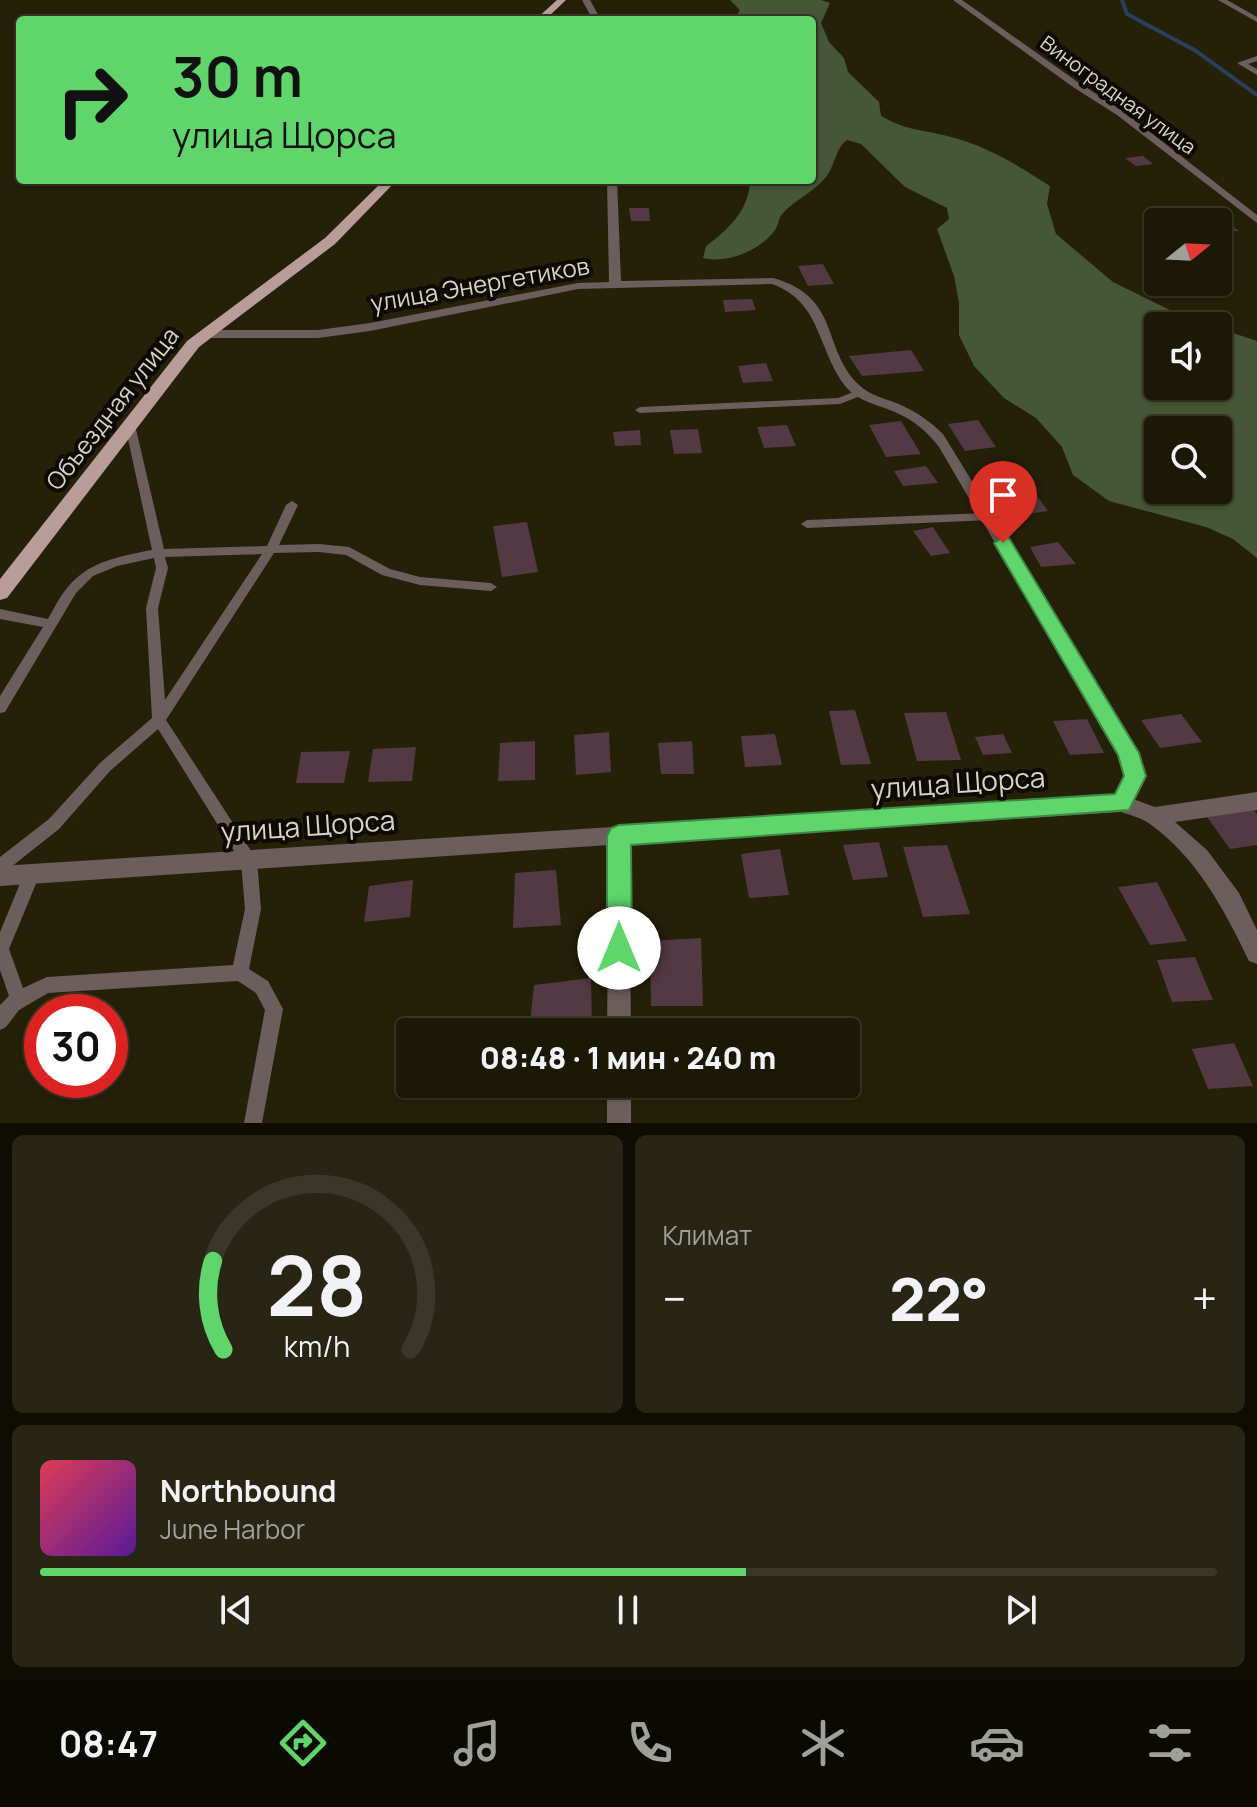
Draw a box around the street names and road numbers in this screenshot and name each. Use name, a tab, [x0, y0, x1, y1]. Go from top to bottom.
street label: Виноградная улица	[1035, 29, 1201, 160]
street label: улица Энергетиков	[368, 248, 592, 319]
street label: Объездная улица	[38, 320, 186, 496]
street label: улица Щорса	[869, 757, 1046, 807]
street label: улица Щорса	[219, 800, 396, 850]

